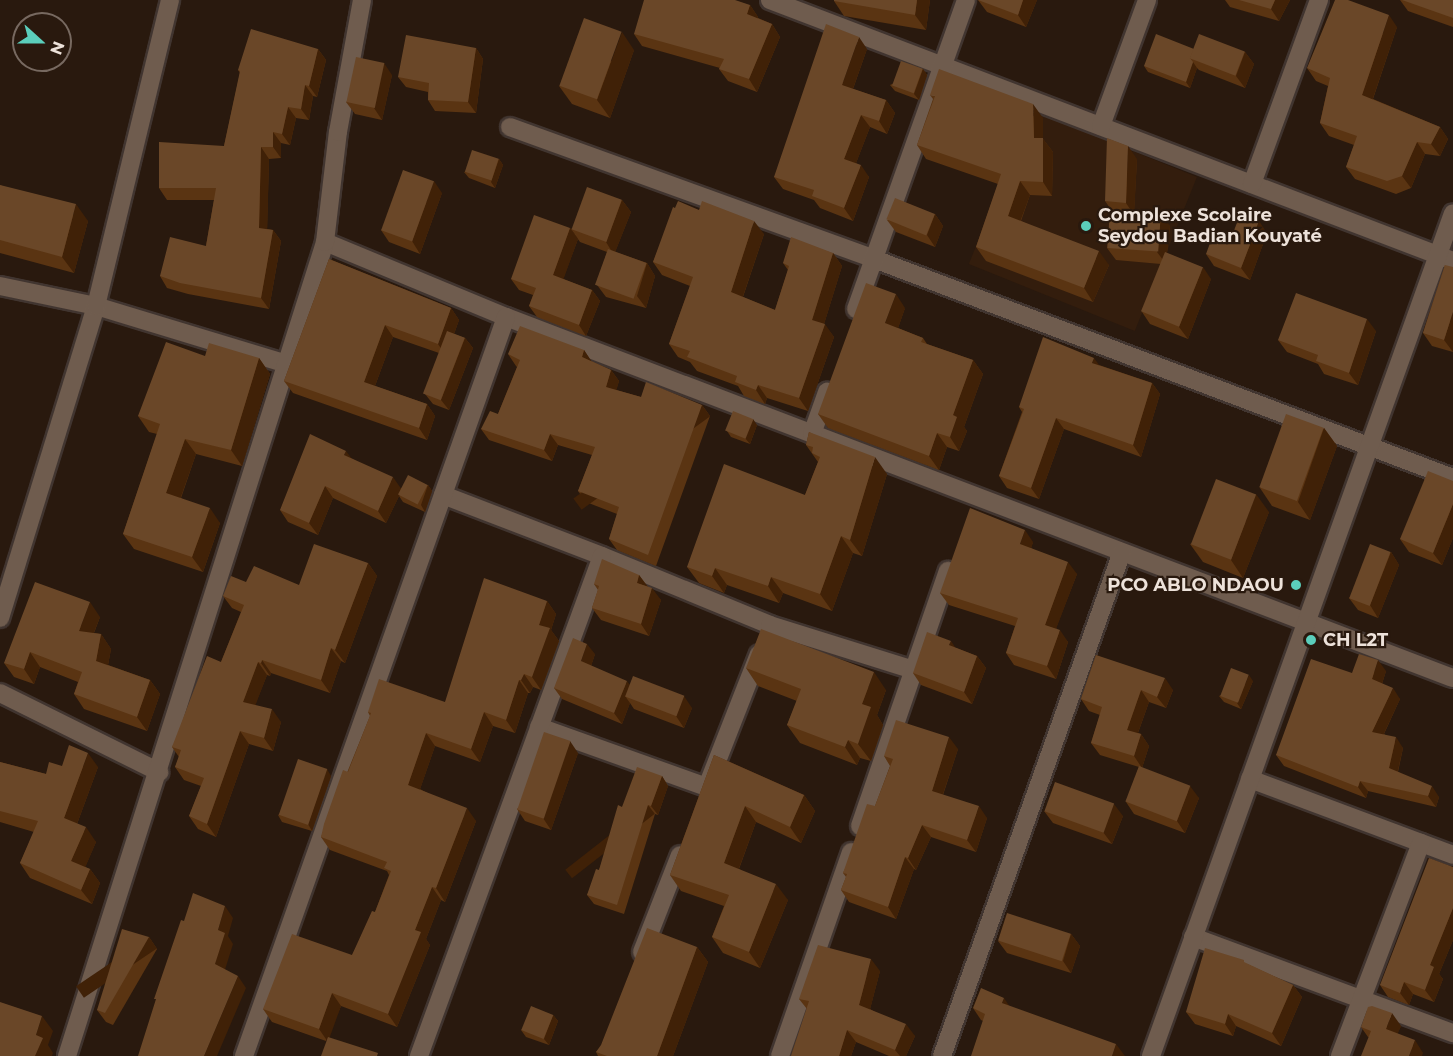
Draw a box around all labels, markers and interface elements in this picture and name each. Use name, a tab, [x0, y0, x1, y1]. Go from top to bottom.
north arrow	[12, 12, 72, 72]
text: N	[46, 38, 69, 57]
place label: Complexe Scolaire Seydou Badian Kouyaté	[1098, 205, 1322, 248]
marker: Complexe Scolaire Seydou Badian Kouyaté	[1079, 219, 1093, 233]
place label: PCO ABLO NDAOU	[1107, 574, 1284, 596]
marker: PCO ABLO NDAOU	[1289, 578, 1303, 592]
place label: CH L2T	[1323, 629, 1388, 651]
marker: CH L2T	[1304, 633, 1318, 647]

